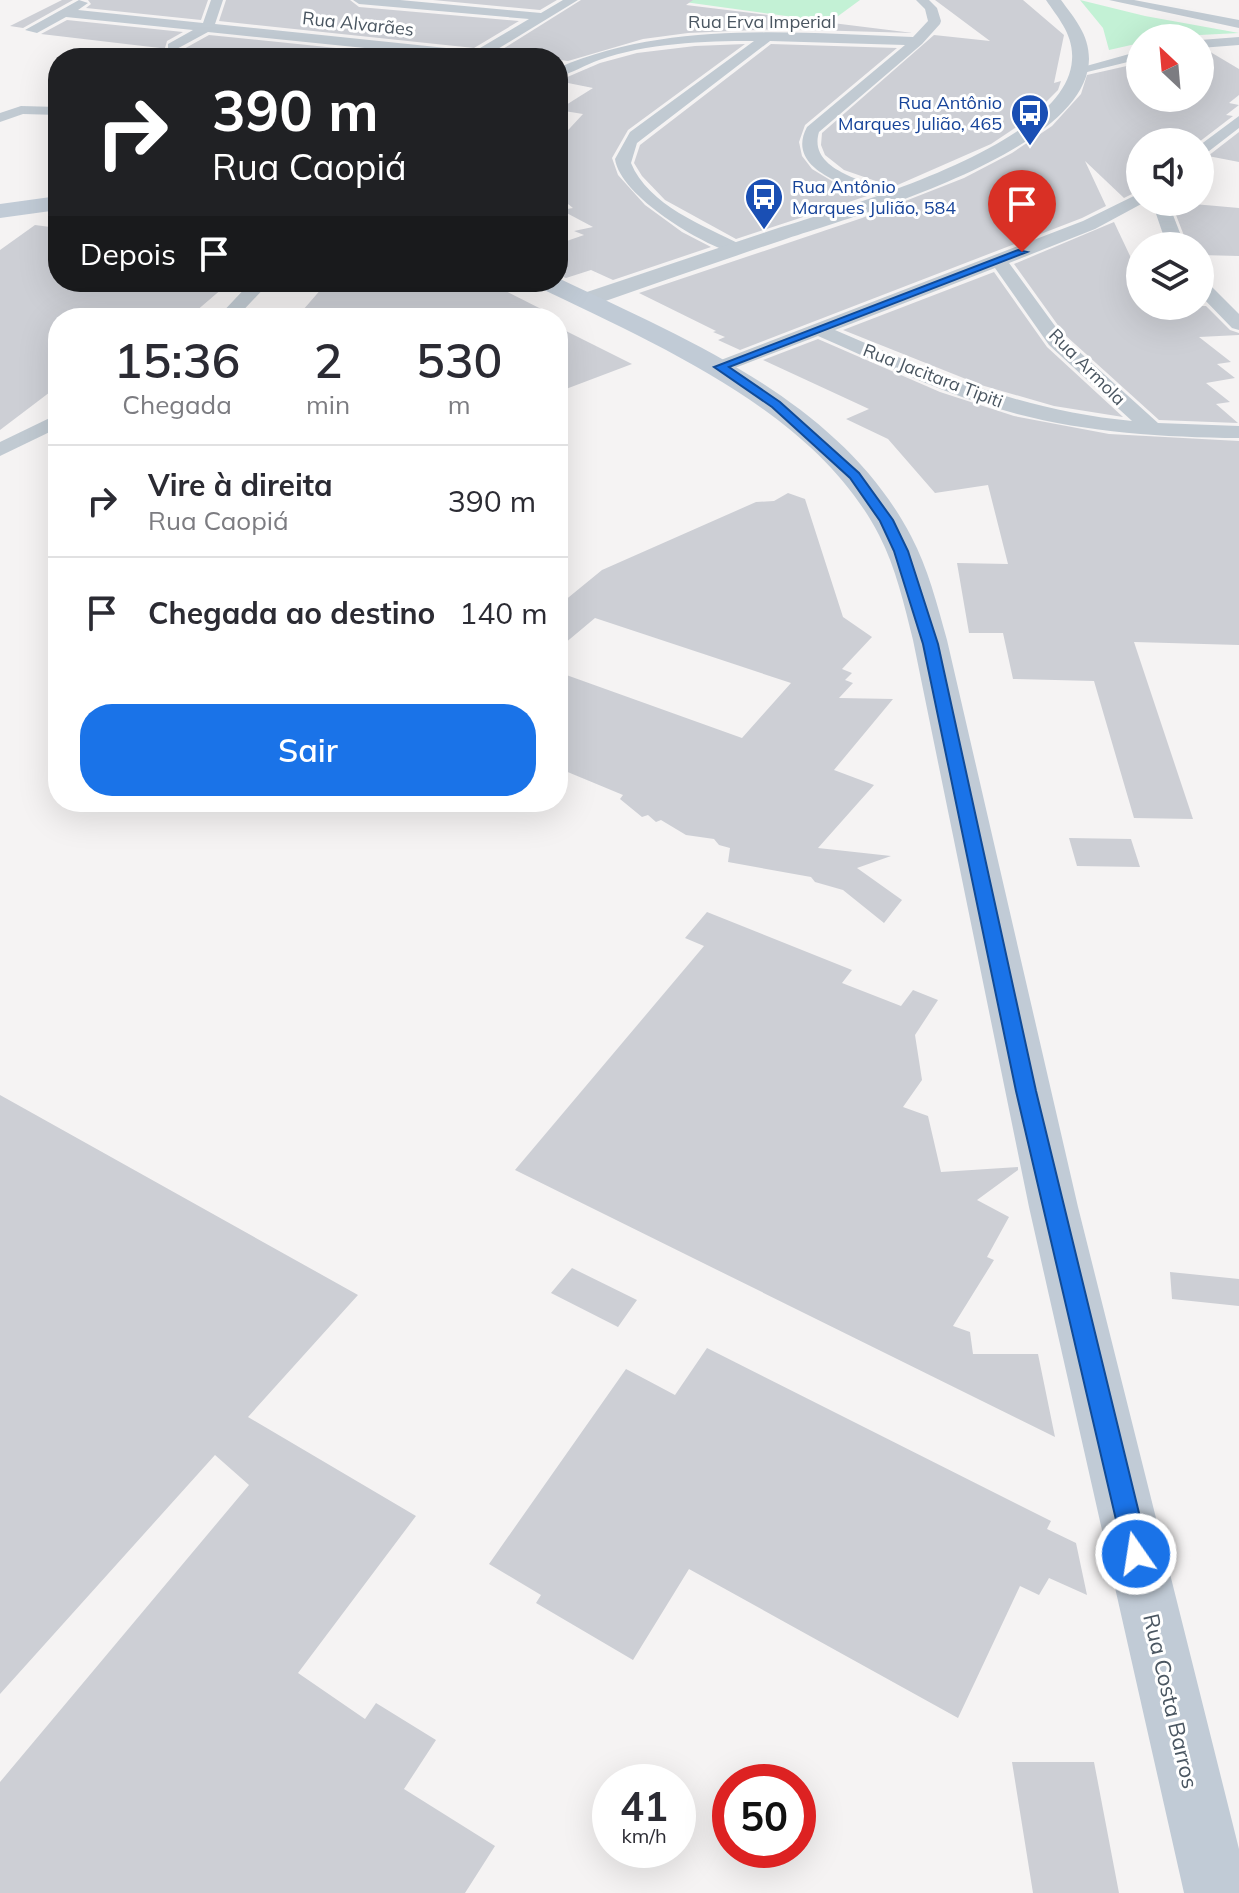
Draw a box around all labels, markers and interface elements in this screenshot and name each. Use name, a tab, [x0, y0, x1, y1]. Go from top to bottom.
street label: Rua Alvarães	[301, 6, 415, 41]
street label: Rua Erva Imperial	[688, 10, 836, 33]
north arrow	[1126, 24, 1214, 112]
map controls	[1126, 24, 1214, 320]
text: 390 m	[212, 75, 379, 145]
icon: right	[80, 80, 184, 184]
place label: Rua Antônio Marques Julião, 465	[838, 91, 1002, 135]
bus stop icon: Rua Antônio Marques Julião, 465	[1009, 92, 1051, 147]
button: sound	[1126, 128, 1214, 216]
text: Rua Caopiá	[212, 144, 407, 189]
pin	[988, 170, 1056, 252]
place label: Rua Antônio Marques Julião, 584	[792, 175, 956, 219]
bus stop icon: Rua Antônio Marques Julião, 584	[743, 176, 785, 231]
icon: arrive	[1000, 182, 1044, 226]
icon: arrive	[192, 232, 236, 276]
button: layers	[1126, 232, 1214, 320]
text: Depois	[80, 235, 176, 273]
street label: Rua Armola	[1044, 323, 1131, 410]
text: 15:36	[114, 330, 240, 390]
text: 2	[314, 330, 342, 390]
text: 530	[416, 330, 502, 390]
street label: Rua Jacitara Tipiti	[860, 338, 1006, 413]
text: Chegada	[122, 388, 232, 421]
text: min	[306, 388, 350, 421]
text: m	[448, 388, 471, 421]
text: Vire à direita	[148, 466, 333, 504]
icon: right	[80, 479, 124, 523]
text: 390 m	[448, 482, 536, 520]
text: Rua Caopiá	[148, 504, 289, 537]
icon: arrive	[80, 591, 124, 635]
text: Chegada ao destino	[148, 594, 435, 632]
text: 140 m	[459, 594, 547, 632]
button: Sair	[80, 704, 536, 796]
position arrow	[1094, 1512, 1178, 1596]
street label: Rua Costa Barros	[1137, 1611, 1205, 1791]
speed limit sign: 50	[712, 1764, 816, 1868]
text: 41	[620, 1781, 668, 1831]
text: km/h	[621, 1823, 667, 1848]

